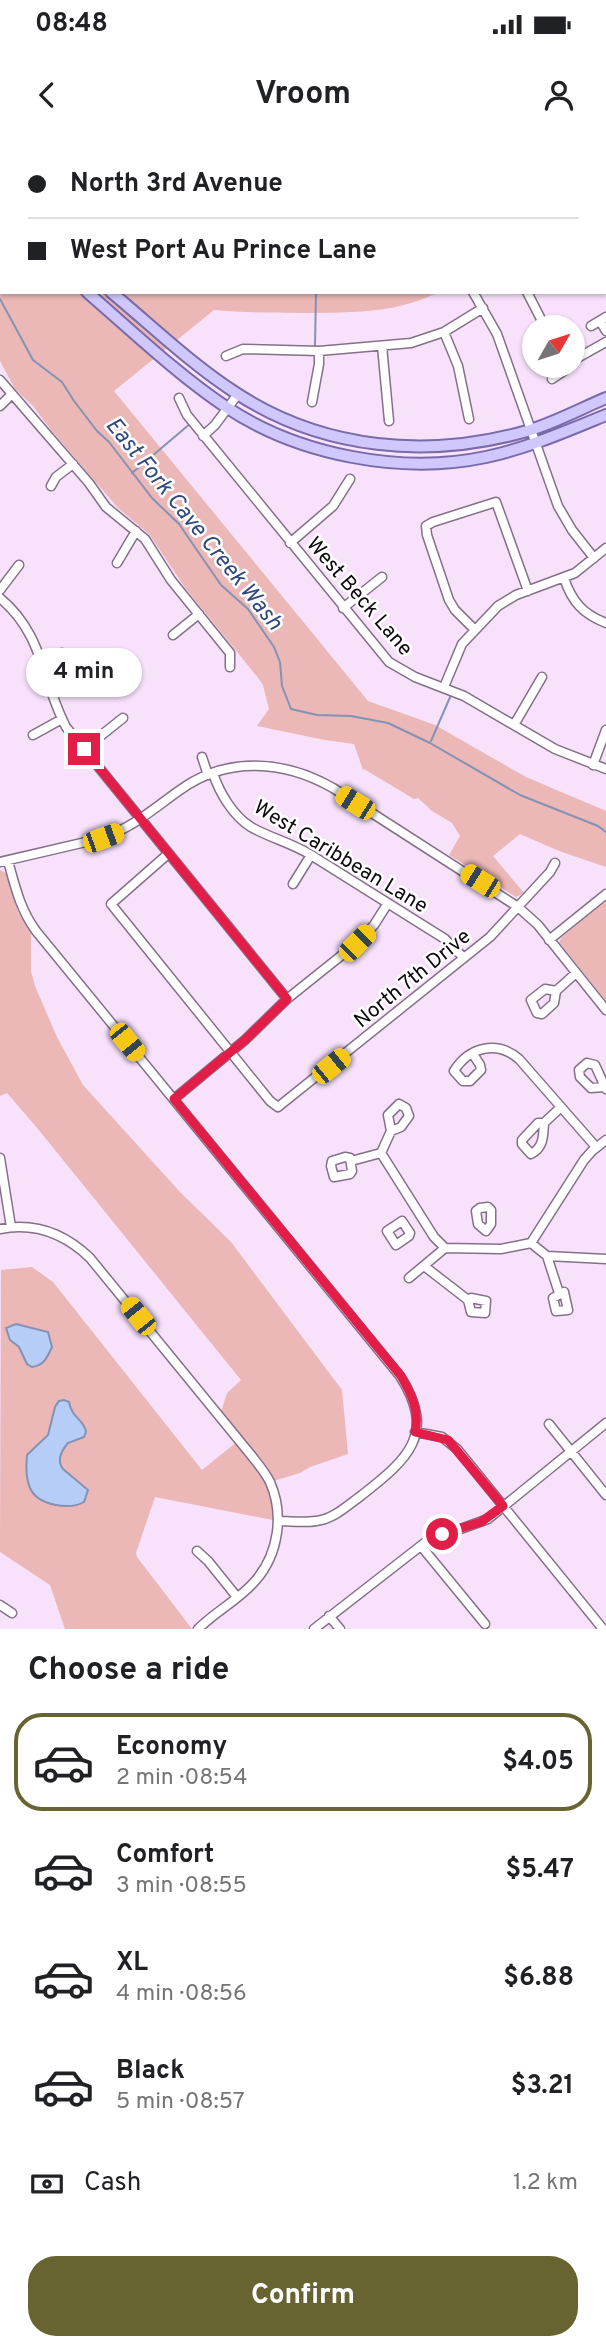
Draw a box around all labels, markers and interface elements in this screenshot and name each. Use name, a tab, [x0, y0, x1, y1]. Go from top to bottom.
text: 08:48	[35, 8, 108, 41]
text: Vroom	[255, 75, 351, 115]
icon: back	[28, 76, 66, 114]
icon: person	[540, 76, 578, 114]
text: North 3rd Avenue	[70, 168, 283, 201]
text: West Port Au Prince Lane	[70, 235, 377, 268]
north arrow	[522, 315, 584, 378]
map controls	[522, 315, 585, 378]
water label: East Fork Cave Creek Wash	[98, 412, 288, 637]
street label: West Beck Lane	[300, 532, 418, 662]
callout: 4 min	[26, 648, 142, 696]
text: 4 min	[54, 658, 114, 687]
route end	[68, 733, 100, 765]
car	[332, 783, 379, 823]
street label: West Caribbean Lane	[248, 795, 432, 920]
car	[80, 821, 127, 855]
car	[457, 861, 504, 901]
car	[335, 921, 380, 965]
street label: North 7th Drive	[349, 924, 477, 1035]
car	[106, 1019, 149, 1065]
car	[309, 1045, 354, 1087]
car	[117, 1293, 160, 1339]
route start	[426, 1518, 458, 1550]
text: Choose a ride	[28, 1651, 229, 1691]
icon: car	[32, 1731, 95, 1794]
text: Economy	[116, 1731, 227, 1764]
text: $4.05	[502, 1746, 574, 1779]
text: 2 min · 08:54	[116, 1764, 248, 1793]
icon: car	[32, 1839, 95, 1902]
text: Comfort	[116, 1839, 214, 1872]
text: $5.47	[505, 1854, 574, 1887]
text: 3 min · 08:55	[116, 1872, 247, 1901]
icon: car	[32, 1947, 95, 2010]
text: XL	[116, 1947, 148, 1980]
text: $6.88	[503, 1962, 574, 1995]
text: 4 min · 08:56	[116, 1980, 247, 2009]
icon: car	[32, 2055, 95, 2118]
text: Black	[116, 2055, 185, 2088]
text: $3.21	[511, 2070, 574, 2103]
text: 5 min · 08:57	[116, 2088, 245, 2117]
icon: cash	[28, 2165, 66, 2203]
text: Cash	[84, 2167, 141, 2200]
text: 1.2 km	[513, 2169, 578, 2198]
button: Confirm	[28, 2256, 578, 2336]

